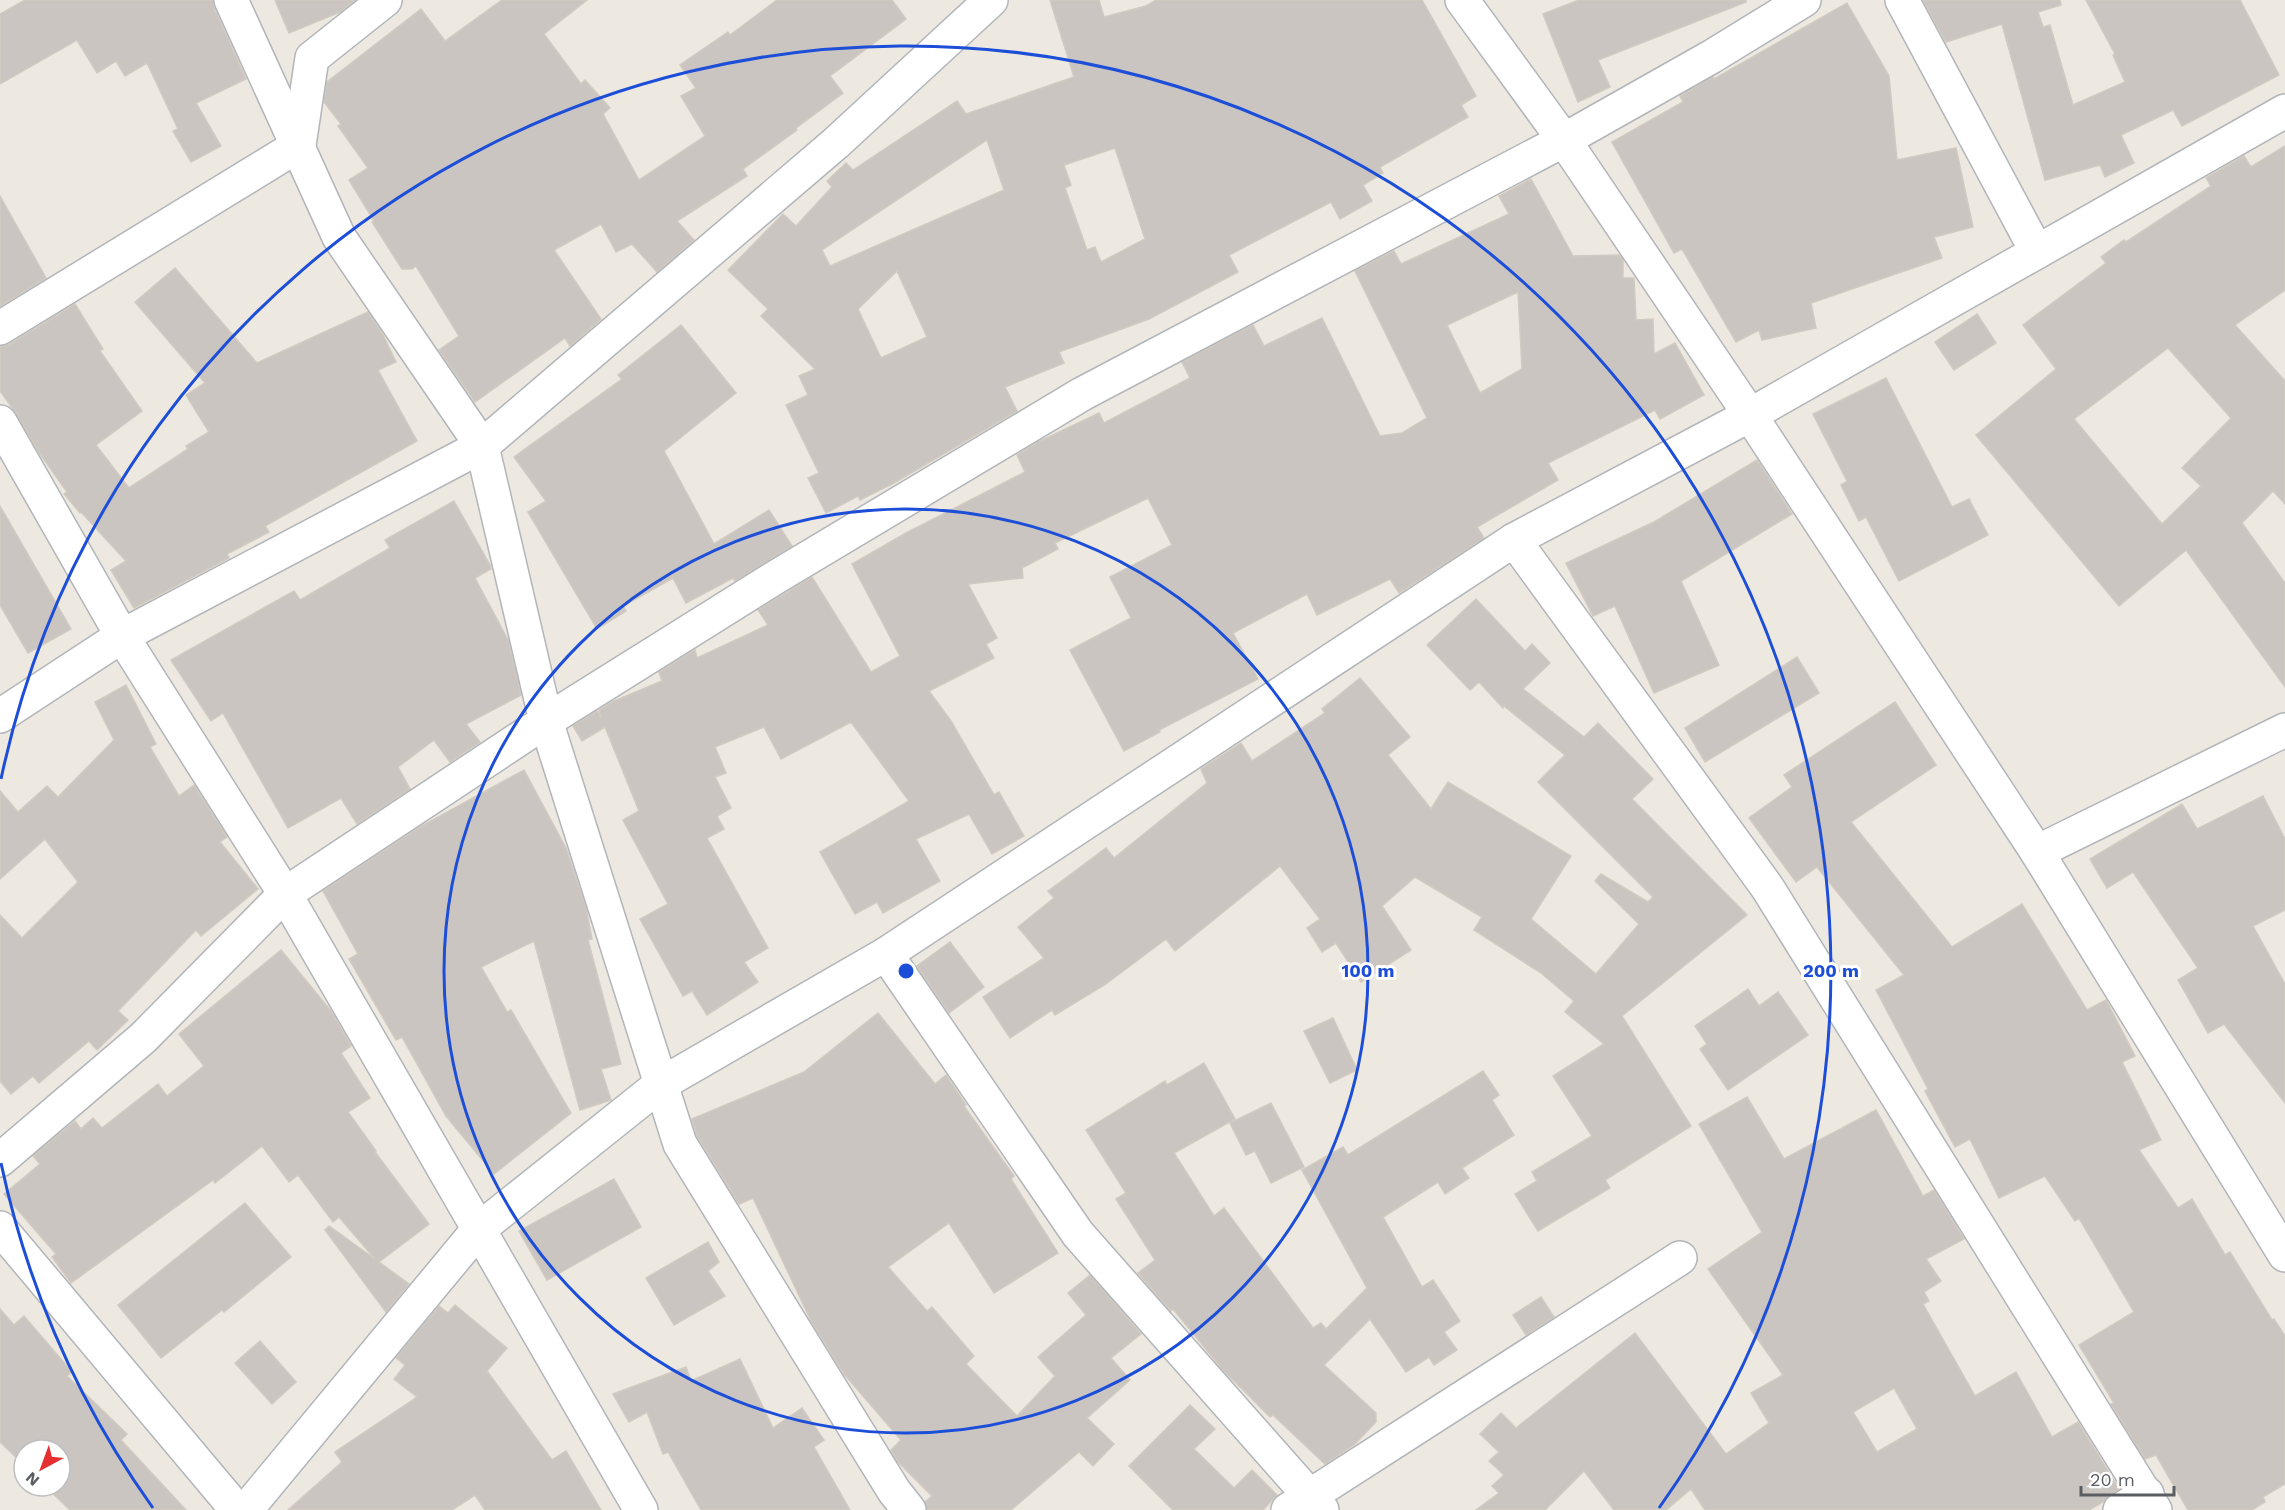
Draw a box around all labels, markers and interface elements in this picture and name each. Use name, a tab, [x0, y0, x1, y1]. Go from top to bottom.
text: 100 m	[1341, 960, 1395, 981]
text: 200 m	[1803, 960, 1859, 981]
centre of rings	[896, 961, 916, 981]
north arrow	[12, 1438, 72, 1498]
scale bar	[2081, 1459, 2174, 1497]
text: N	[22, 1468, 43, 1490]
text: 20 m	[2090, 1469, 2135, 1490]

